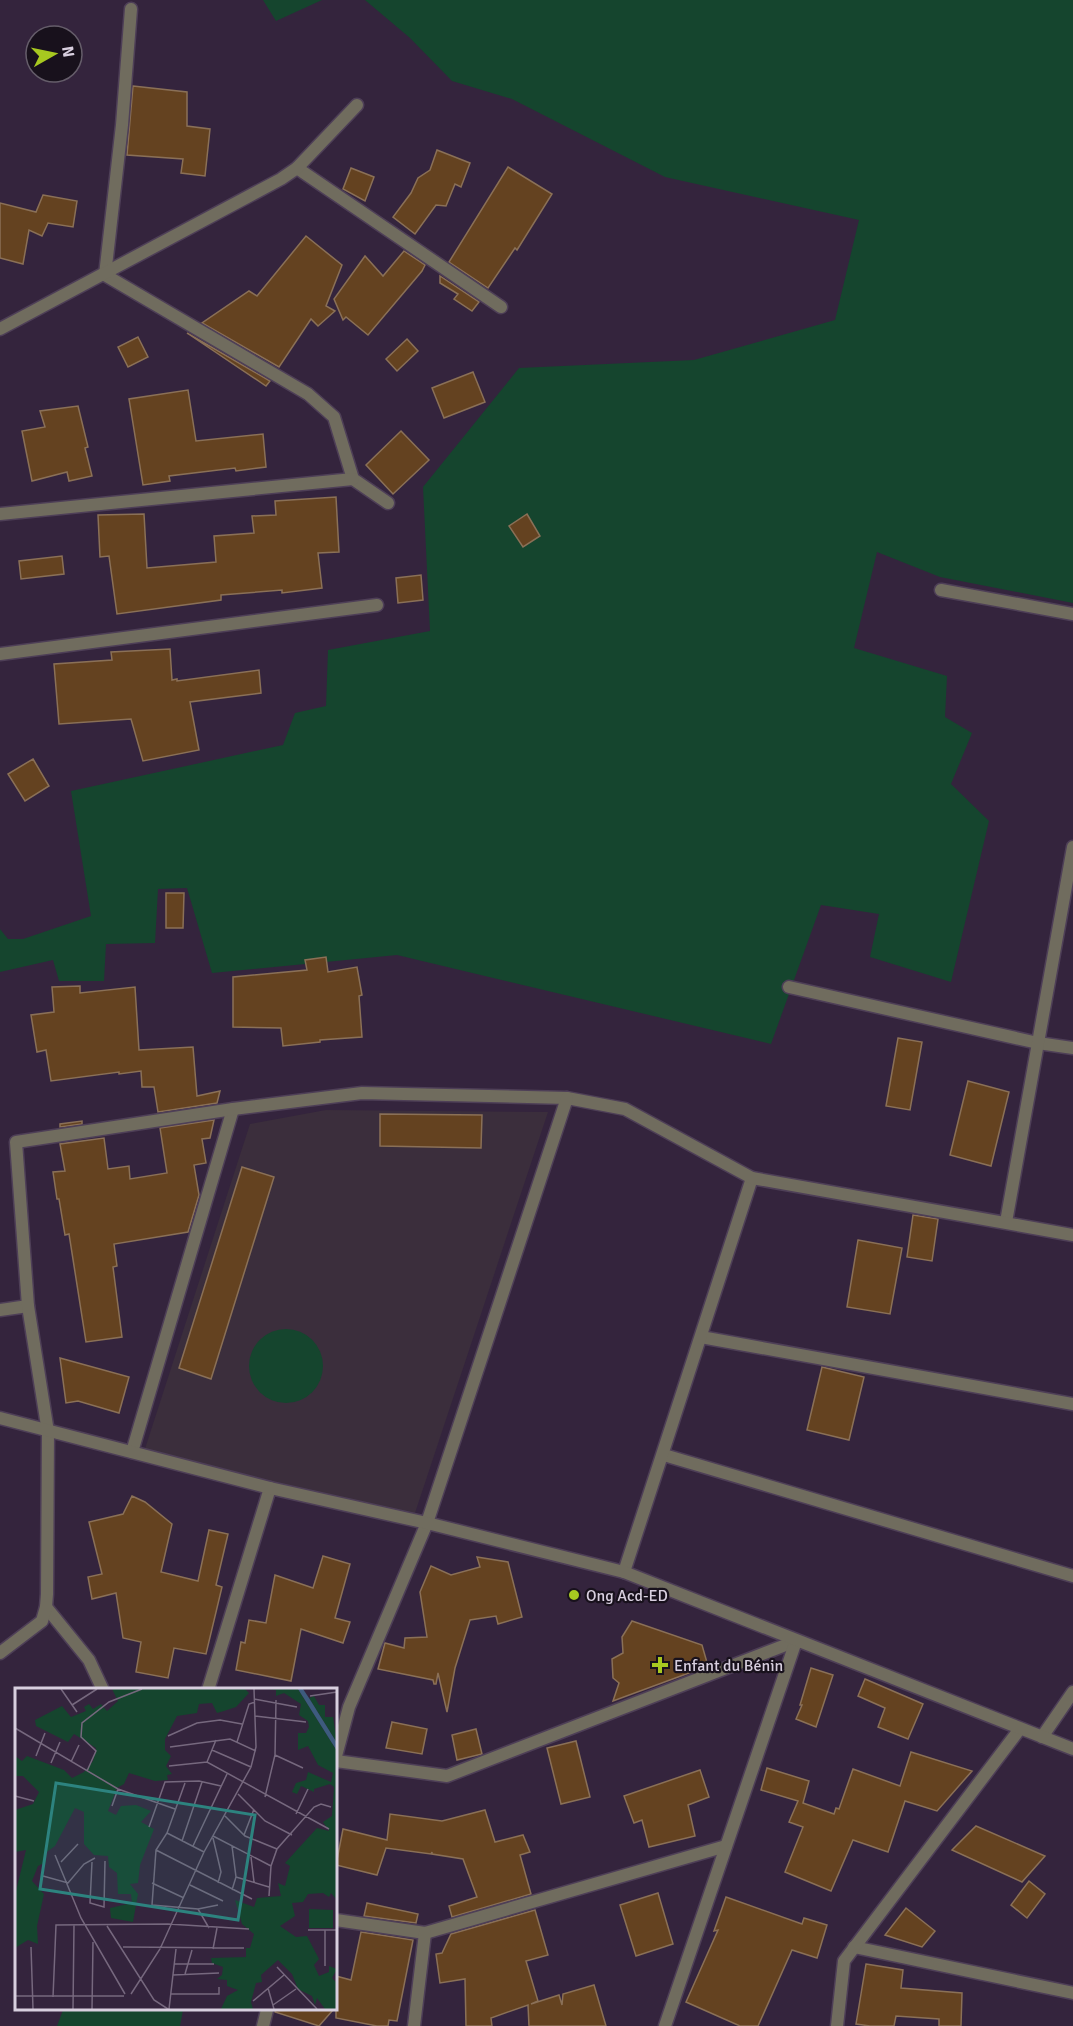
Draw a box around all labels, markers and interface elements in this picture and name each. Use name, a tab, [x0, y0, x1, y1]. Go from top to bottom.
north arrow	[24, 24, 84, 84]
text: N	[57, 45, 79, 59]
place label: Ong Acd-ED	[586, 1586, 668, 1606]
marker: Ong Acd-ED	[567, 1588, 581, 1602]
marker: Enfant du Bénin	[651, 1656, 669, 1674]
place label: Enfant du Bénin	[674, 1656, 783, 1676]
inset map	[15, 1688, 338, 2011]

